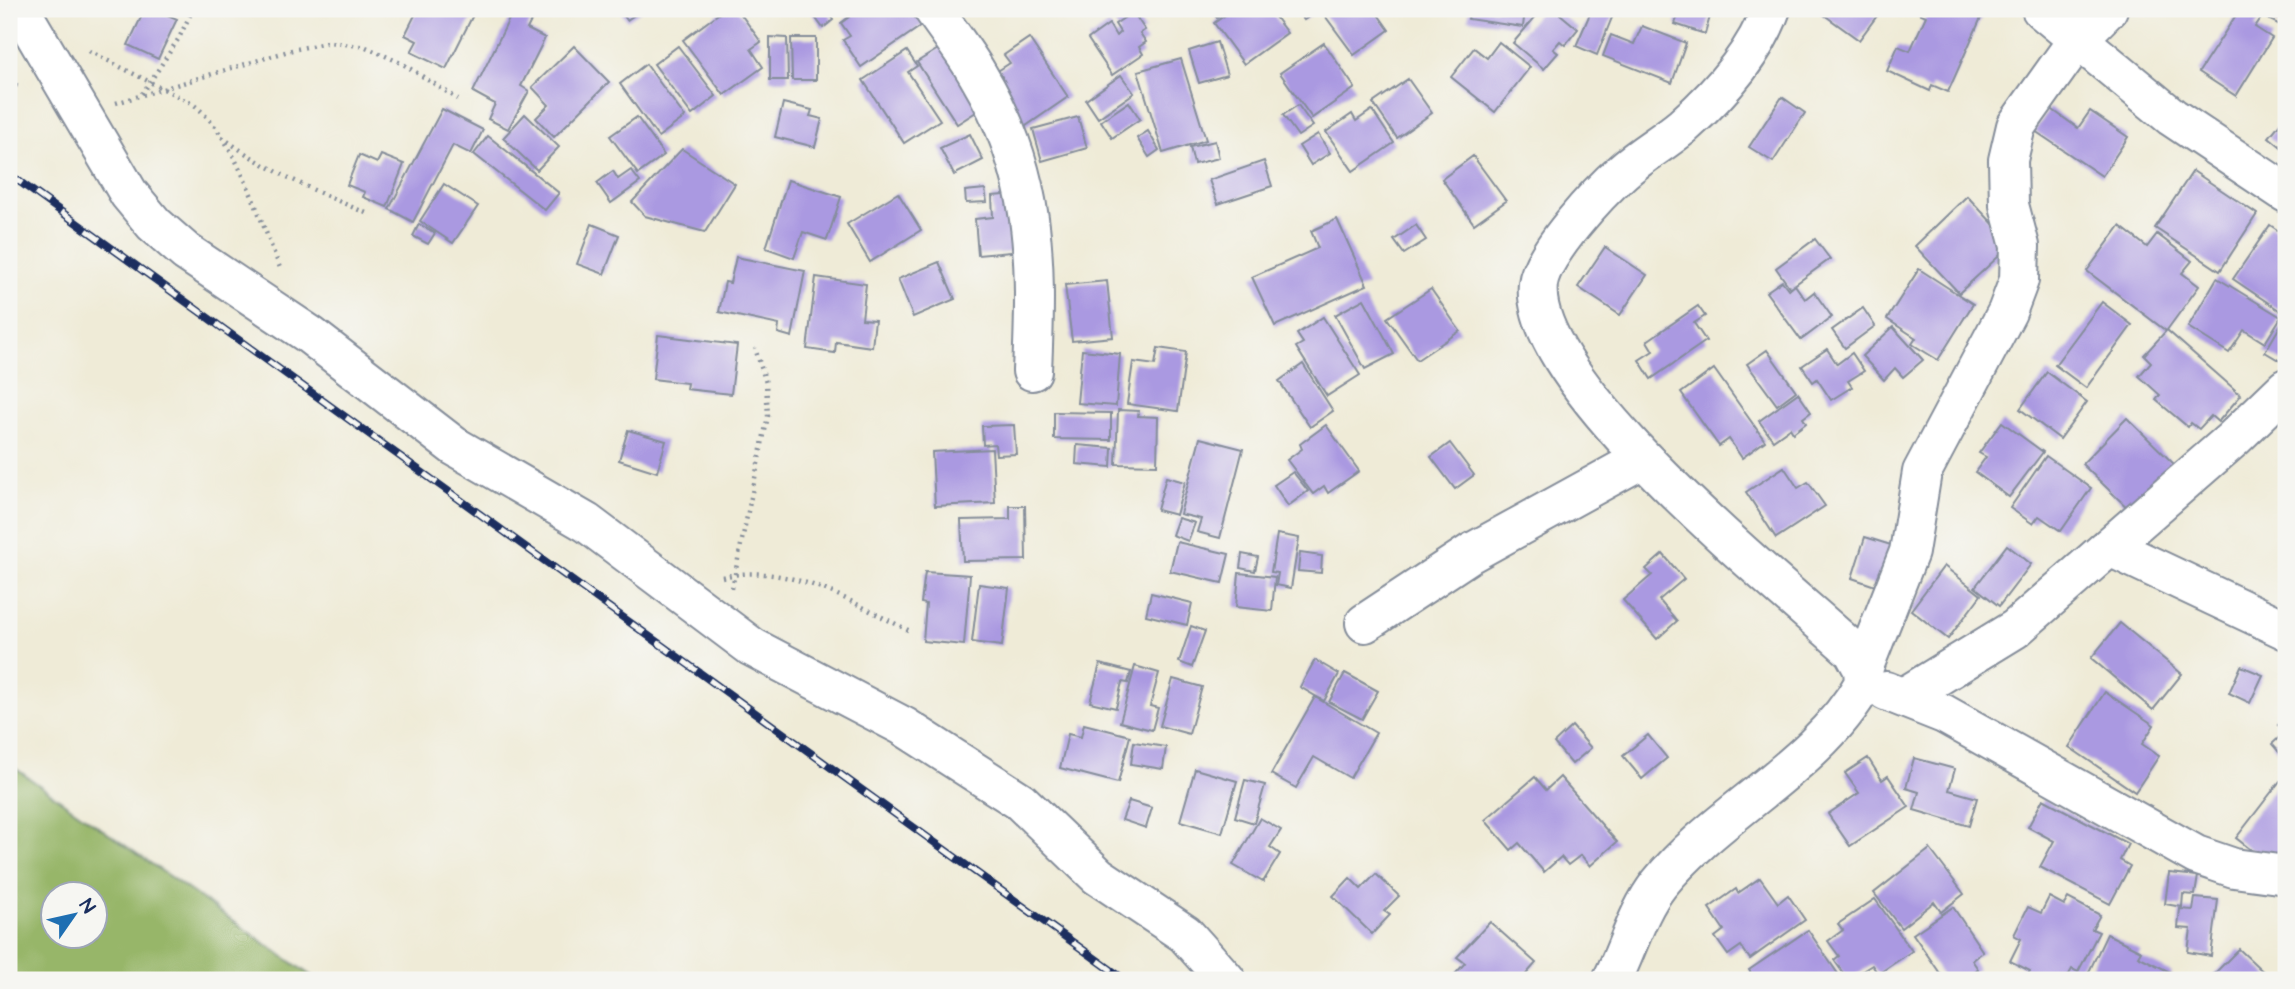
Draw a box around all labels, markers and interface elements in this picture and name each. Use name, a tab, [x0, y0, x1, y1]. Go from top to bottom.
north arrow	[38, 880, 108, 950]
text: N	[72, 894, 101, 919]

